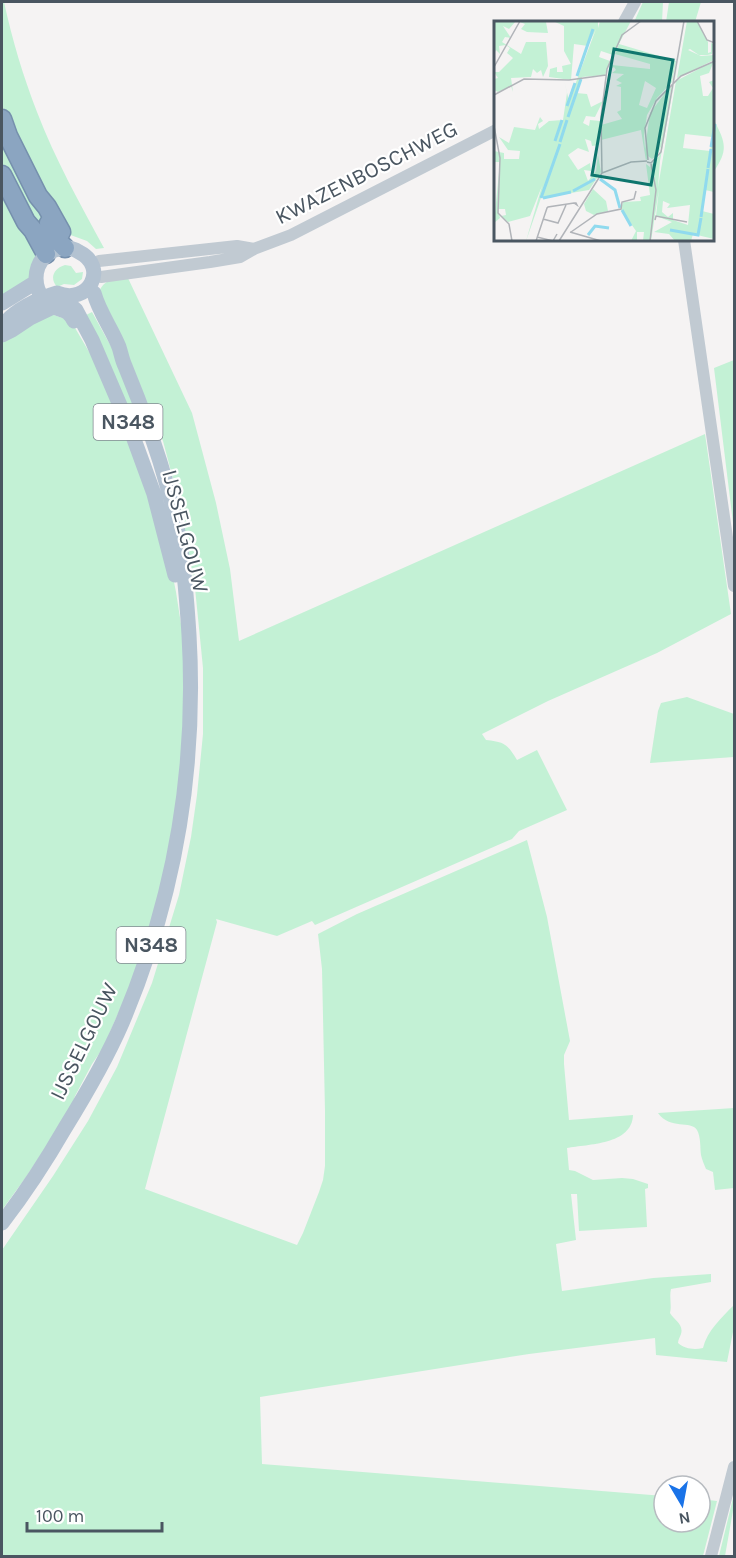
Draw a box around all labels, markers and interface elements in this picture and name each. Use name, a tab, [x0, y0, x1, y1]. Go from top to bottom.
inset map	[494, 21, 715, 242]
street label: KWAZENBOSCHWEG	[271, 116, 462, 230]
road number: N348	[94, 404, 162, 440]
street label: IJSSELGOUW	[156, 467, 214, 596]
road number: N348	[116, 927, 186, 963]
street label: IJSSELGOUW	[44, 979, 123, 1104]
north arrow	[652, 1474, 712, 1534]
scale bar	[27, 1495, 162, 1533]
text: 100 m	[36, 1505, 84, 1527]
text: N	[677, 1508, 692, 1529]

